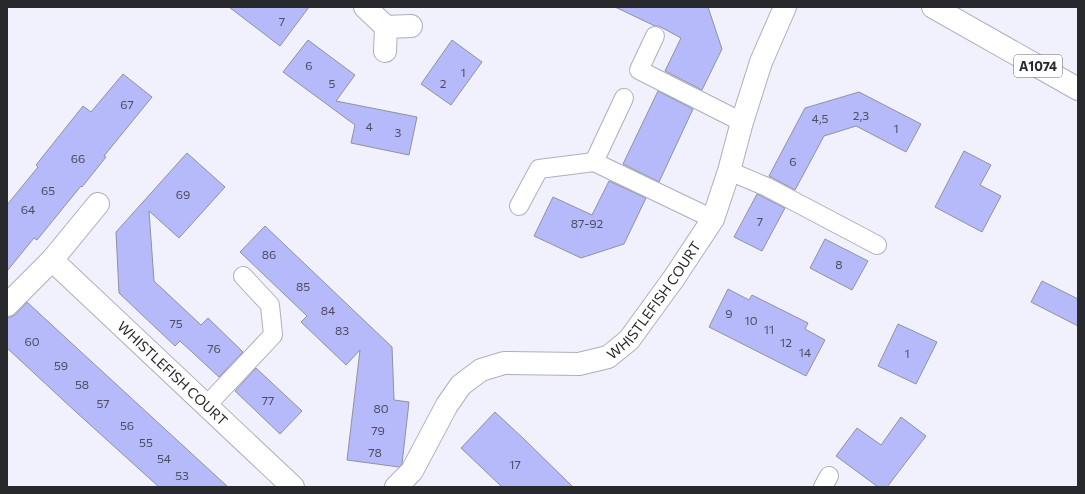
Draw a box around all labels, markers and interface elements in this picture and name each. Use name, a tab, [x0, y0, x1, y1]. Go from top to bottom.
house number: 7	[279, 14, 285, 28]
road number: A1074	[1014, 55, 1062, 77]
house number: 6	[305, 58, 313, 72]
house number: 1	[460, 65, 466, 79]
house number: 5	[329, 76, 336, 90]
house number: 2	[440, 76, 447, 90]
house number: 67	[120, 97, 134, 111]
house number: 2,3	[853, 108, 869, 122]
house number: 4,5	[812, 111, 828, 125]
house number: 4	[365, 119, 373, 133]
house number: 1	[893, 121, 899, 135]
house number: 3	[395, 125, 402, 139]
house number: 66	[71, 151, 85, 165]
house number: 6	[789, 154, 797, 168]
house number: 65	[41, 183, 55, 197]
house number: 69	[176, 187, 190, 201]
house number: 64	[21, 202, 35, 216]
house number: 7	[757, 214, 763, 228]
house number: 87-92	[571, 216, 604, 230]
street label: WHISTLEFISH COURT	[603, 238, 704, 363]
house number: 86	[262, 247, 276, 261]
house number: 8	[835, 257, 843, 271]
house number: 85	[296, 279, 310, 293]
house number: 84	[321, 303, 335, 317]
house number: 9	[725, 306, 733, 320]
house number: 10	[745, 313, 758, 327]
house number: 75	[169, 316, 183, 330]
street label: WHISTLEFISH COURT	[114, 317, 231, 429]
house number: 11	[764, 322, 774, 336]
house number: 83	[335, 323, 349, 337]
house number: 60	[24, 334, 40, 348]
house number: 12	[780, 335, 792, 349]
house number: 76	[207, 341, 221, 355]
house number: 14	[799, 345, 811, 359]
house number: 1	[904, 346, 910, 360]
house number: 59	[54, 358, 68, 372]
house number: 58	[75, 377, 89, 391]
house number: 77	[262, 393, 274, 407]
house number: 57	[96, 396, 110, 410]
house number: 80	[373, 401, 389, 415]
house number: 56	[120, 418, 134, 432]
house number: 79	[371, 423, 385, 437]
house number: 55	[139, 435, 153, 449]
house number: 78	[368, 445, 382, 459]
house number: 54	[157, 451, 171, 465]
house number: 17	[509, 457, 521, 471]
house number: 53	[175, 468, 189, 482]

